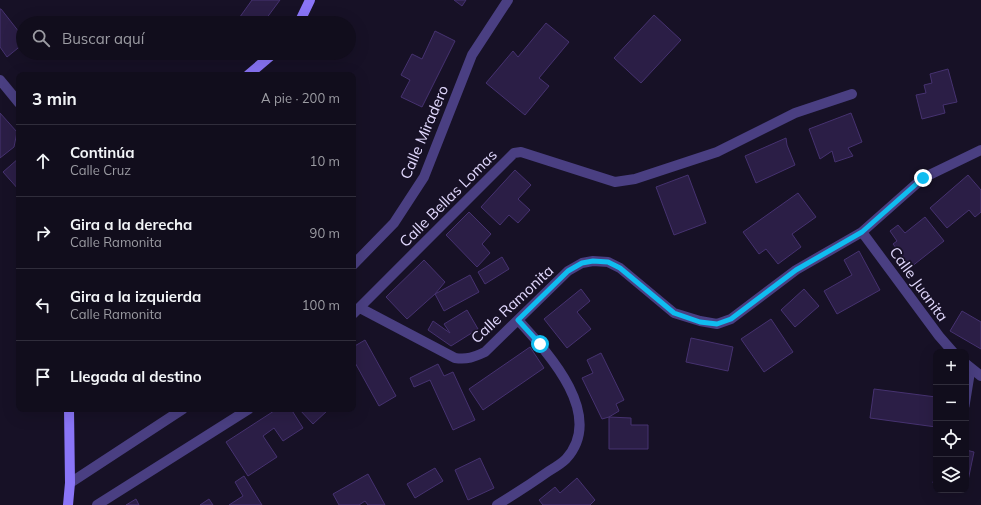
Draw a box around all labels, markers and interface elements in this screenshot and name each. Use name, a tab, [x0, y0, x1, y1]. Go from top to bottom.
search box	[16, 16, 356, 60]
icon: search	[30, 27, 52, 49]
text: Buscar aquí	[62, 29, 144, 48]
street label: Calle Miradero	[396, 82, 452, 182]
text: 3 min	[32, 88, 77, 109]
text: A pie · 200 m	[261, 90, 340, 106]
text: Continúa	[70, 143, 135, 162]
street label: Calle Bellas Lomas	[395, 145, 501, 251]
icon: ahead	[32, 150, 54, 172]
text: 10 m	[310, 153, 340, 169]
text: Calle Cruz	[70, 162, 131, 178]
route end	[914, 169, 932, 187]
text: Gira a la derecha	[70, 215, 192, 234]
icon: right	[32, 222, 54, 244]
text: 90 m	[310, 225, 340, 241]
text: Calle Ramonita	[70, 234, 162, 250]
street label: Calle Juanita	[886, 243, 952, 325]
street label: Calle Ramonita	[467, 261, 557, 347]
text: Gira a la izquierda	[70, 287, 201, 306]
icon: left	[32, 294, 54, 316]
text: 100 m	[302, 297, 340, 313]
text: Calle Ramonita	[70, 306, 162, 322]
route start	[531, 335, 549, 353]
map controls	[933, 349, 969, 493]
button: +	[933, 349, 969, 385]
icon: arrive	[32, 366, 54, 388]
text: Llegada al destino	[70, 367, 202, 386]
button: −	[933, 385, 969, 421]
button: locate	[933, 421, 969, 457]
button: layers	[933, 457, 969, 493]

